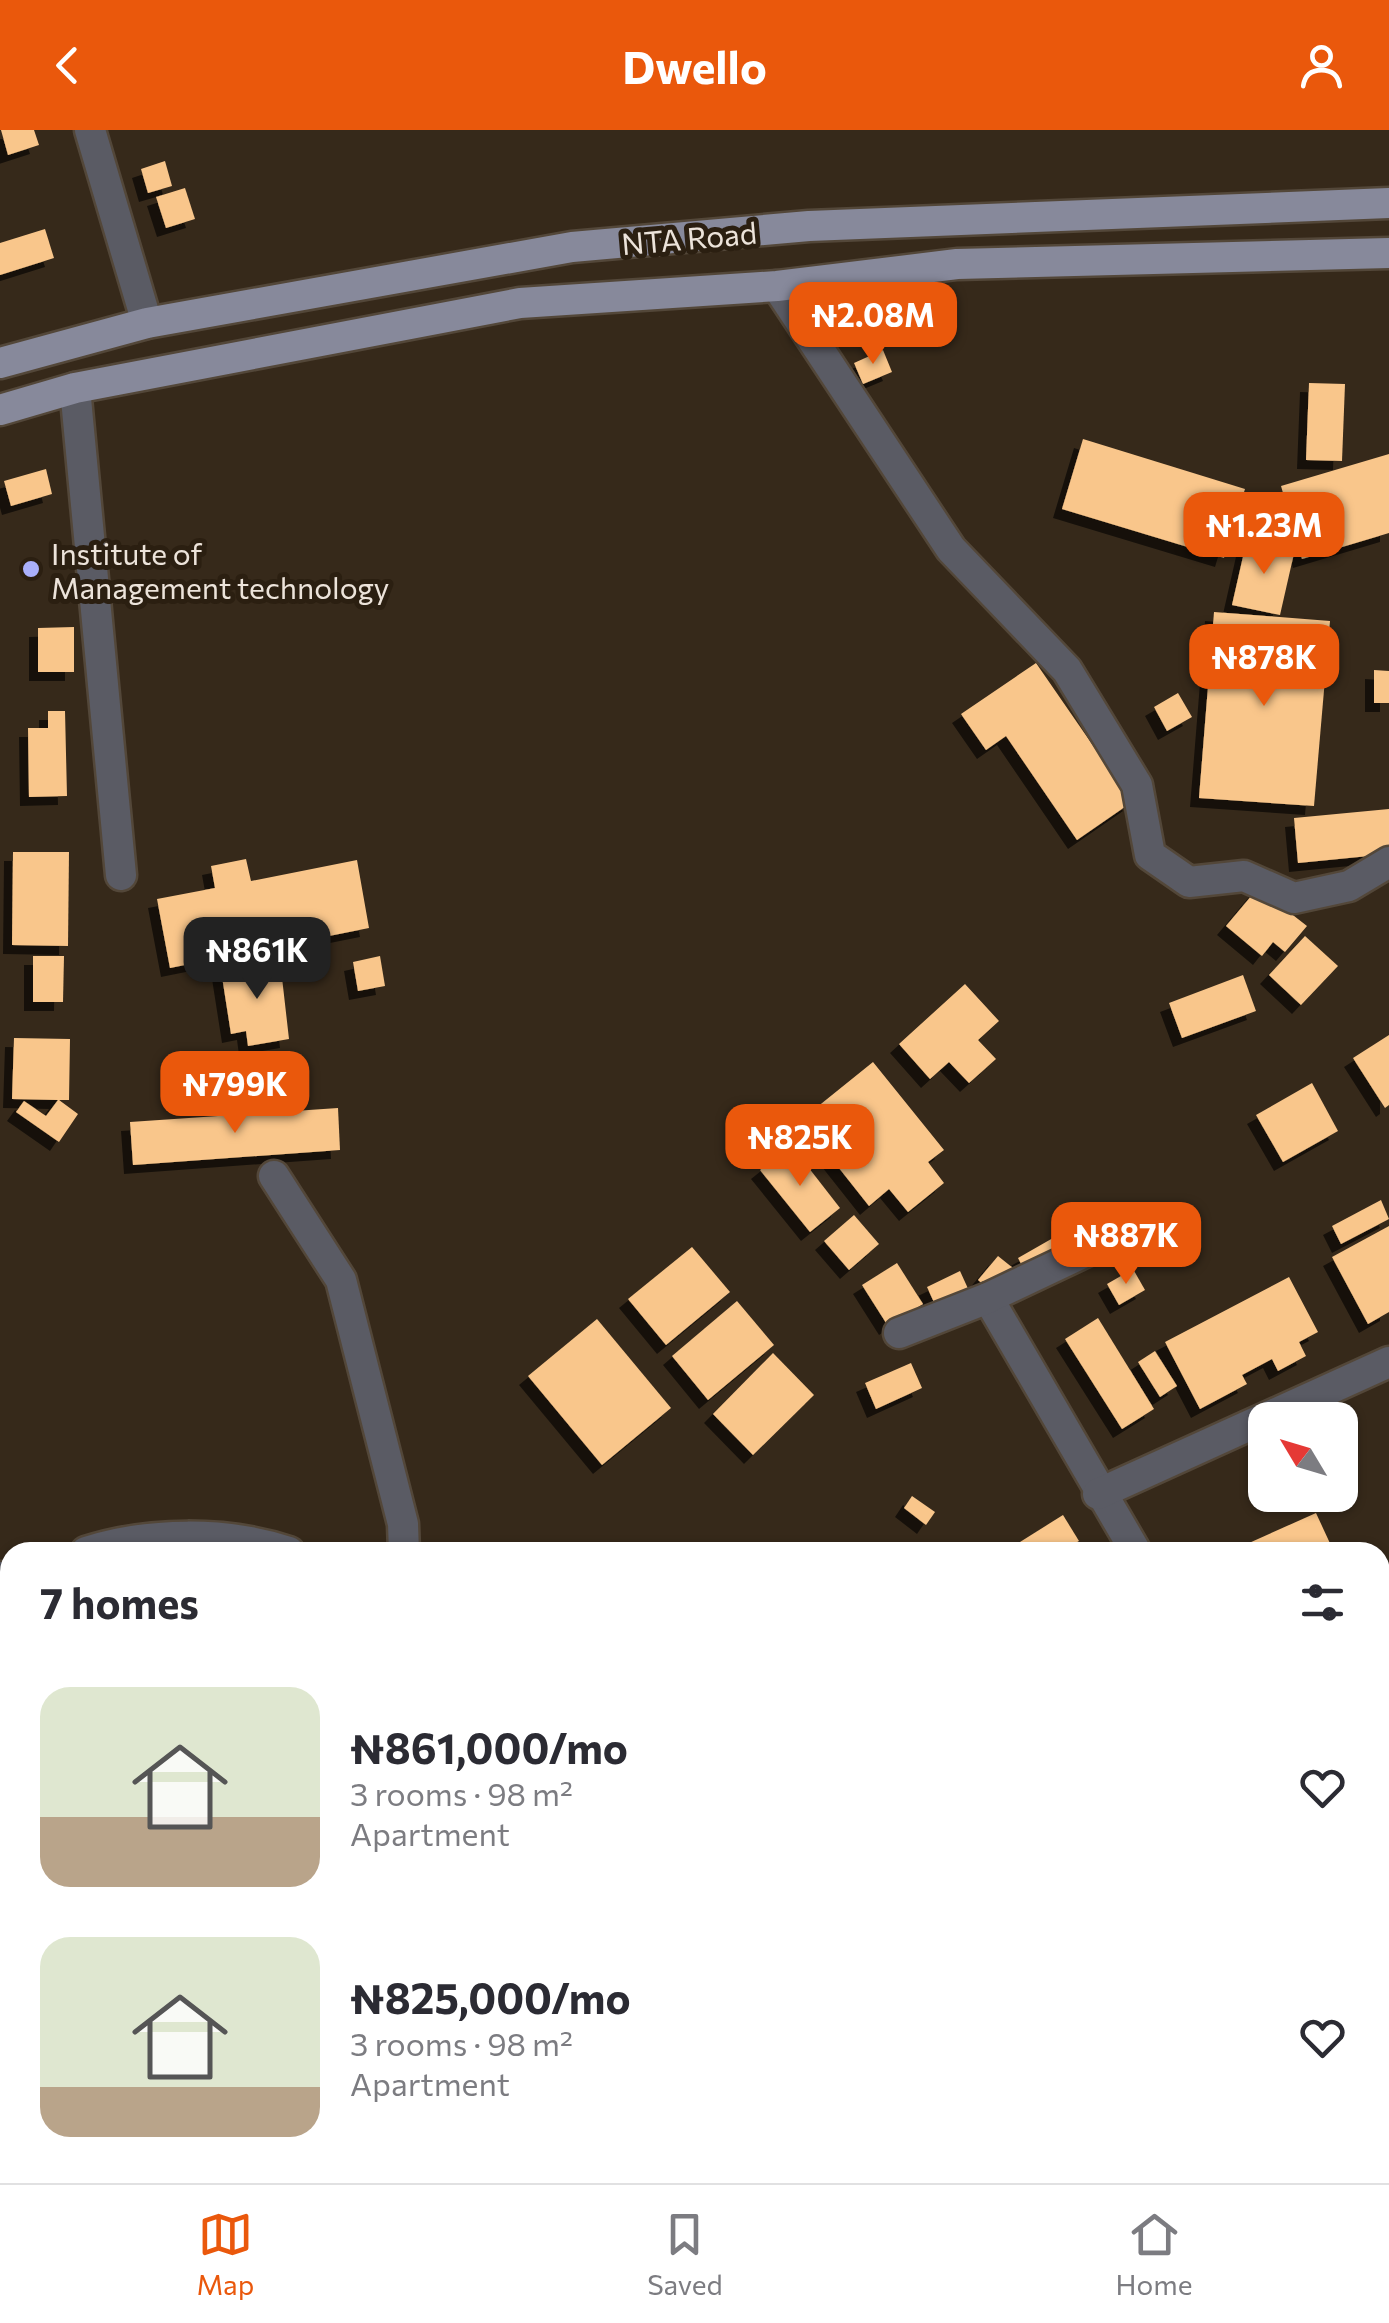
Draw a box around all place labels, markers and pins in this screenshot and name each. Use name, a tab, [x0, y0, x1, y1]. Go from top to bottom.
pin: ₦2.08M	[792, 282, 954, 367]
pin: ₦1.23M	[1183, 492, 1345, 577]
place label: Institute of Management technology	[51, 534, 389, 605]
marker: Institute of Management technology	[20, 558, 42, 580]
pin: ₦878K	[1194, 624, 1334, 709]
pin: ₦861K	[187, 917, 327, 1002]
pin: ₦799K	[165, 1051, 305, 1136]
pin: ₦825K	[730, 1104, 870, 1189]
pin: ₦887K	[1056, 1202, 1196, 1287]

